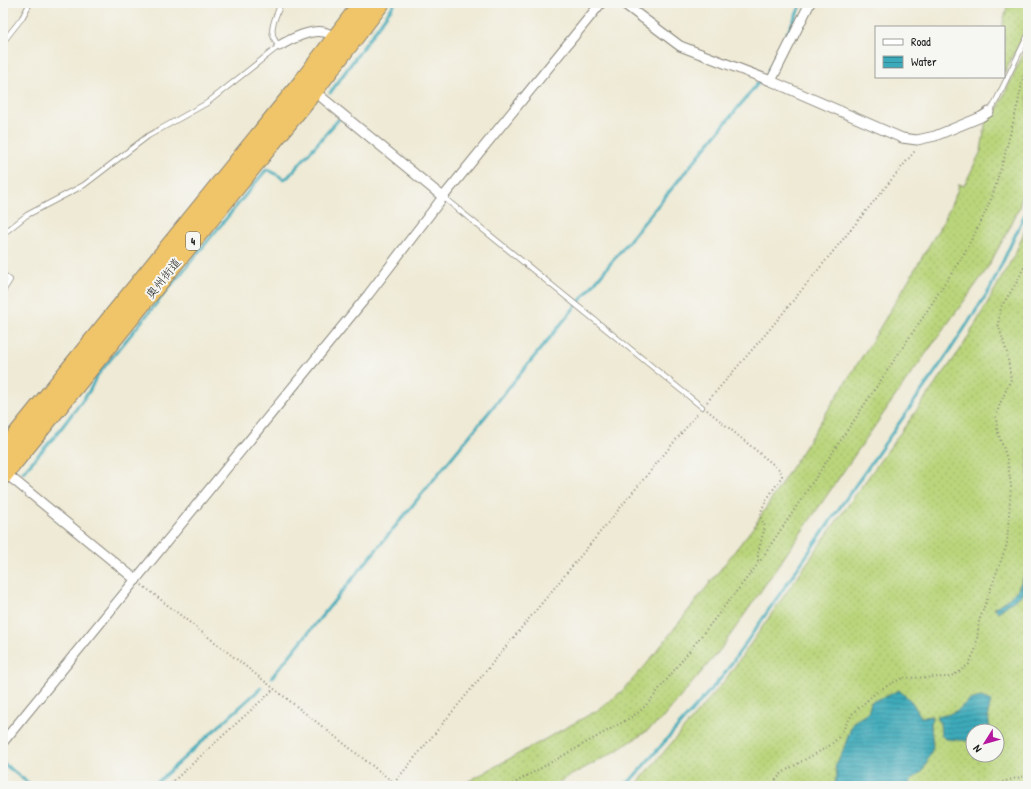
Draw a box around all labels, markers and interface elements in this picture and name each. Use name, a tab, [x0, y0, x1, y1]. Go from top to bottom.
legend	[875, 26, 1005, 78]
text: Road	[911, 33, 931, 50]
text: Water	[911, 53, 937, 70]
road number: 4	[186, 232, 200, 250]
street label: 奥州街道	[141, 254, 185, 302]
north arrow	[965, 723, 1005, 763]
text: N	[970, 742, 984, 756]

